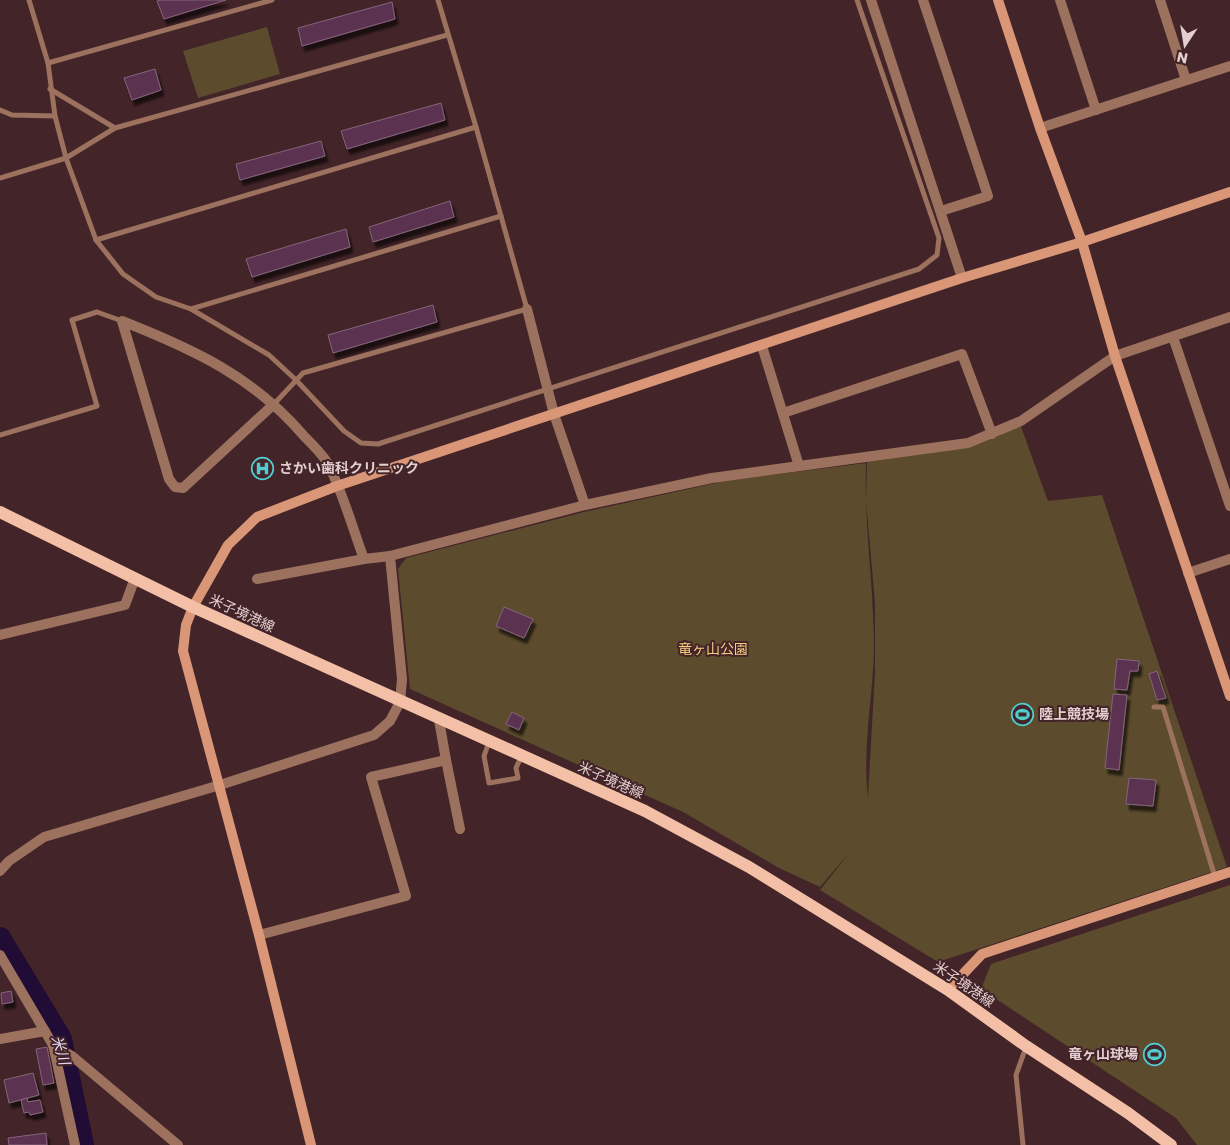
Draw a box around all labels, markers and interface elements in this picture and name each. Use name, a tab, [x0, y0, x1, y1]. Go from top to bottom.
north arrow	[1160, 20, 1210, 70]
text: N	[1175, 47, 1190, 69]
hospital icon: さかい歯科クリニック	[251, 456, 275, 480]
place label: さかい歯科クリニック	[279, 458, 419, 478]
street label: 米子境港線	[206, 589, 278, 637]
park label: 竜ヶ山公園	[678, 639, 748, 659]
sports icon: 陸上競技場	[1011, 702, 1035, 726]
place label: 陸上競技場	[1039, 704, 1109, 724]
street label: 米子境港線	[575, 757, 647, 803]
street label: 米子境港線	[929, 956, 999, 1012]
water label: 米川	[47, 1033, 76, 1069]
sports icon: 竜ヶ山球場	[1142, 1042, 1166, 1066]
place label: 竜ヶ山球場	[1068, 1044, 1138, 1064]

